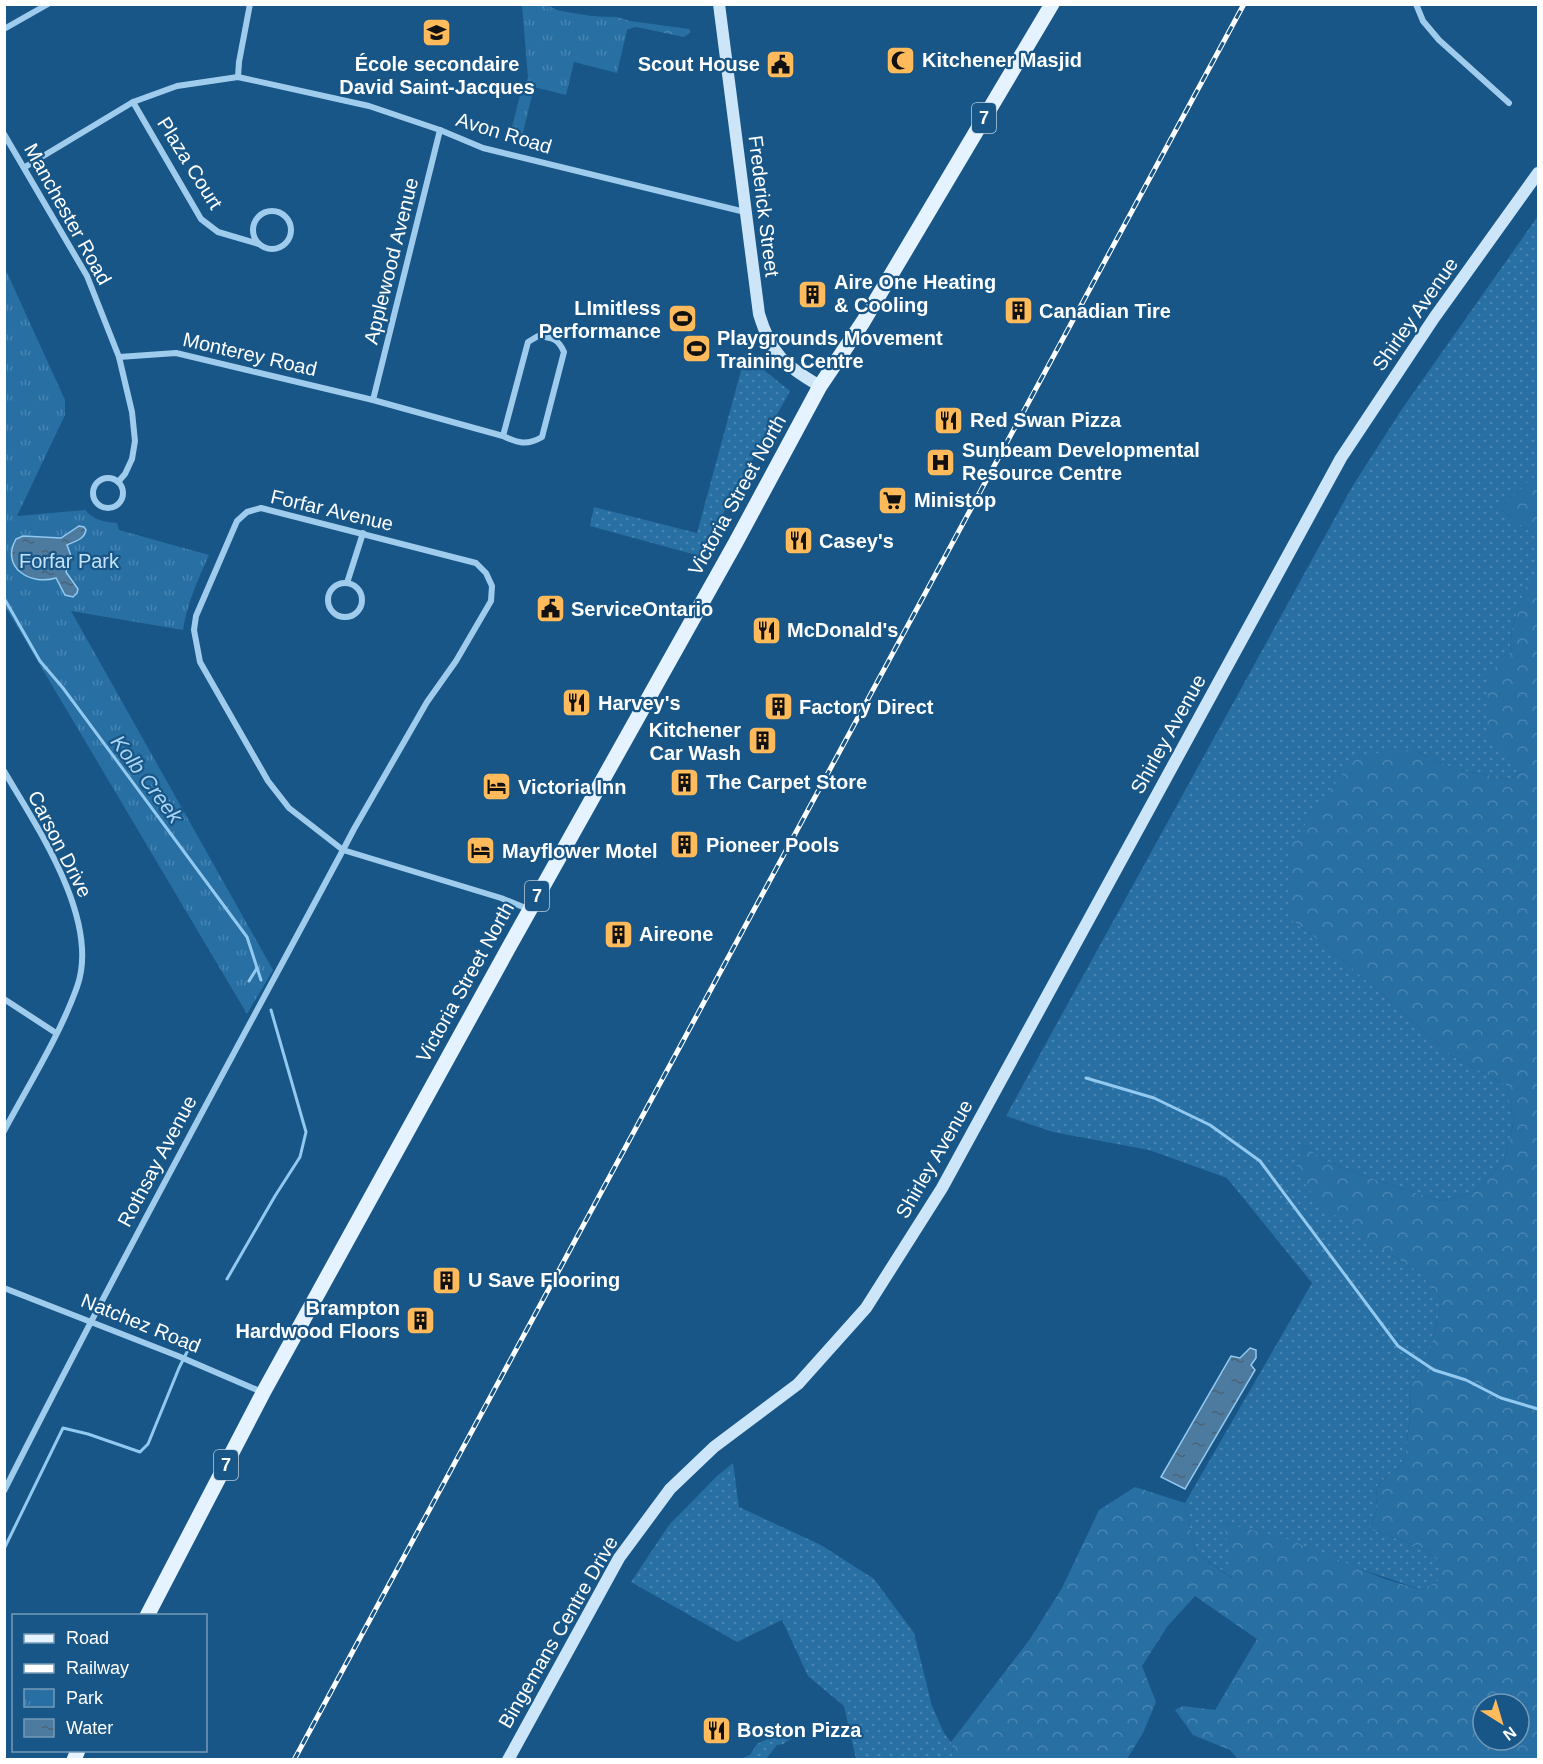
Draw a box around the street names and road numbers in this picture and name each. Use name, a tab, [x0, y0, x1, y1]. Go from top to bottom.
road number: 7	[972, 103, 996, 133]
street label: Avon Road	[454, 108, 554, 158]
street label: Plaza Court	[153, 113, 227, 214]
street label: Frederick Street	[744, 134, 784, 278]
street label: Manchester Road	[20, 140, 116, 288]
street label: Applewood Avenue	[360, 175, 422, 347]
street label: Shirley Avenue	[1368, 253, 1462, 375]
street label: Monterey Road	[181, 328, 319, 380]
street label: Victoria Street North	[684, 411, 790, 579]
street label: Forfar Avenue	[268, 485, 396, 535]
street label: Shirley Avenue	[1126, 670, 1210, 798]
street label: Carson Drive	[24, 787, 96, 901]
road number: 7	[525, 881, 549, 911]
street label: Victoria Street North	[412, 898, 518, 1066]
street label: Rothsay Avenue	[113, 1092, 201, 1230]
street label: Shirley Avenue	[891, 1096, 977, 1222]
street label: Natchez Road	[78, 1289, 204, 1357]
road number: 7	[214, 1450, 238, 1480]
street label: Bingemans Centre Drive	[494, 1532, 622, 1732]

